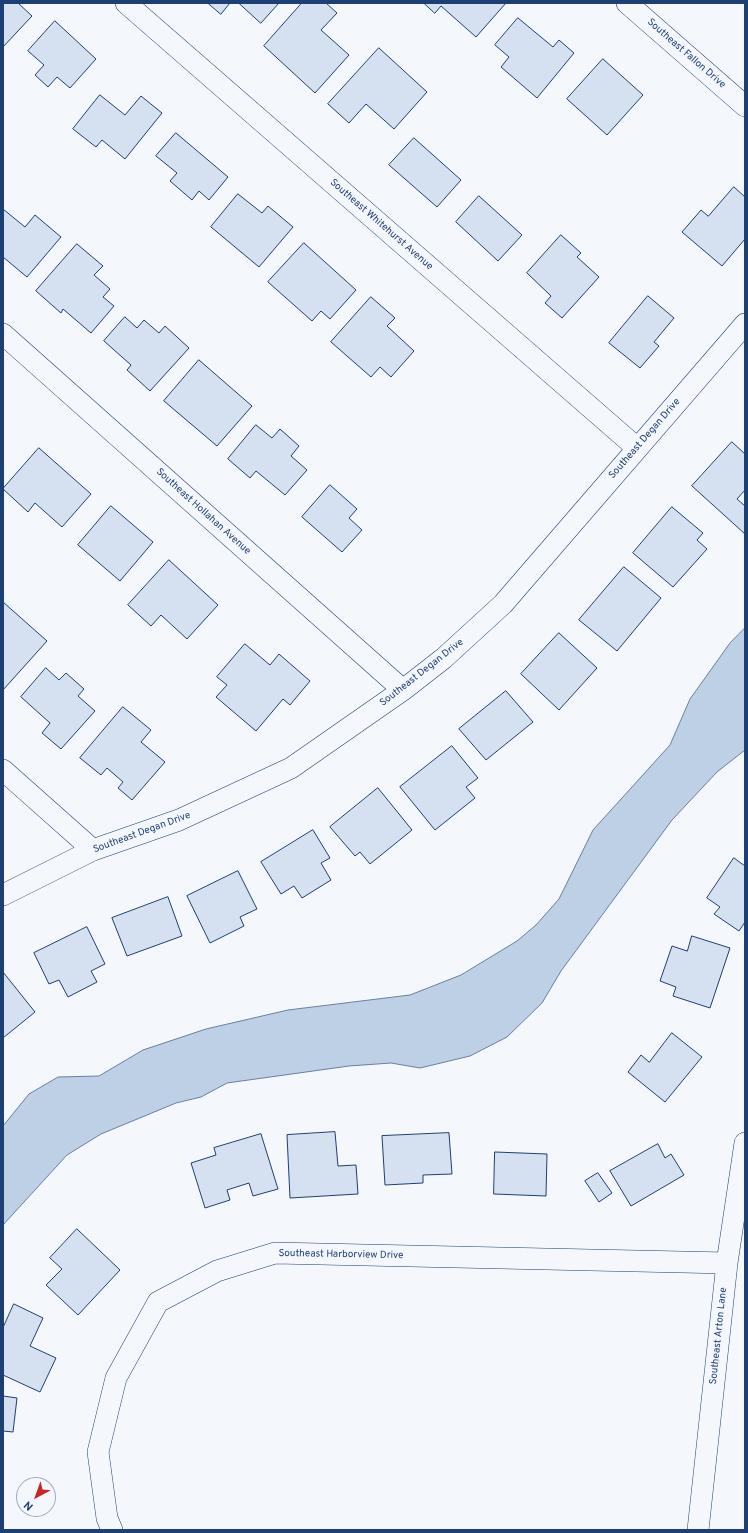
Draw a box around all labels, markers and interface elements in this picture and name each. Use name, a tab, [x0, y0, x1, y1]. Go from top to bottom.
street label: Southeast Fallon Drive	[644, 17, 728, 91]
street label: Southeast Whitehurst Avenue	[327, 177, 435, 273]
street label: Southeast Degan Drive	[607, 396, 683, 482]
street label: Southeast Hollahan Avenue	[153, 466, 253, 558]
street label: Southeast Degan Drive	[378, 637, 466, 709]
street label: Southeast Degan Drive	[92, 810, 192, 856]
street label: Southeast Harborview Drive	[278, 1248, 404, 1262]
street label: Southeast Arton Lane	[708, 1287, 730, 1385]
north arrow	[16, 1477, 56, 1517]
text: N	[21, 1497, 36, 1513]

